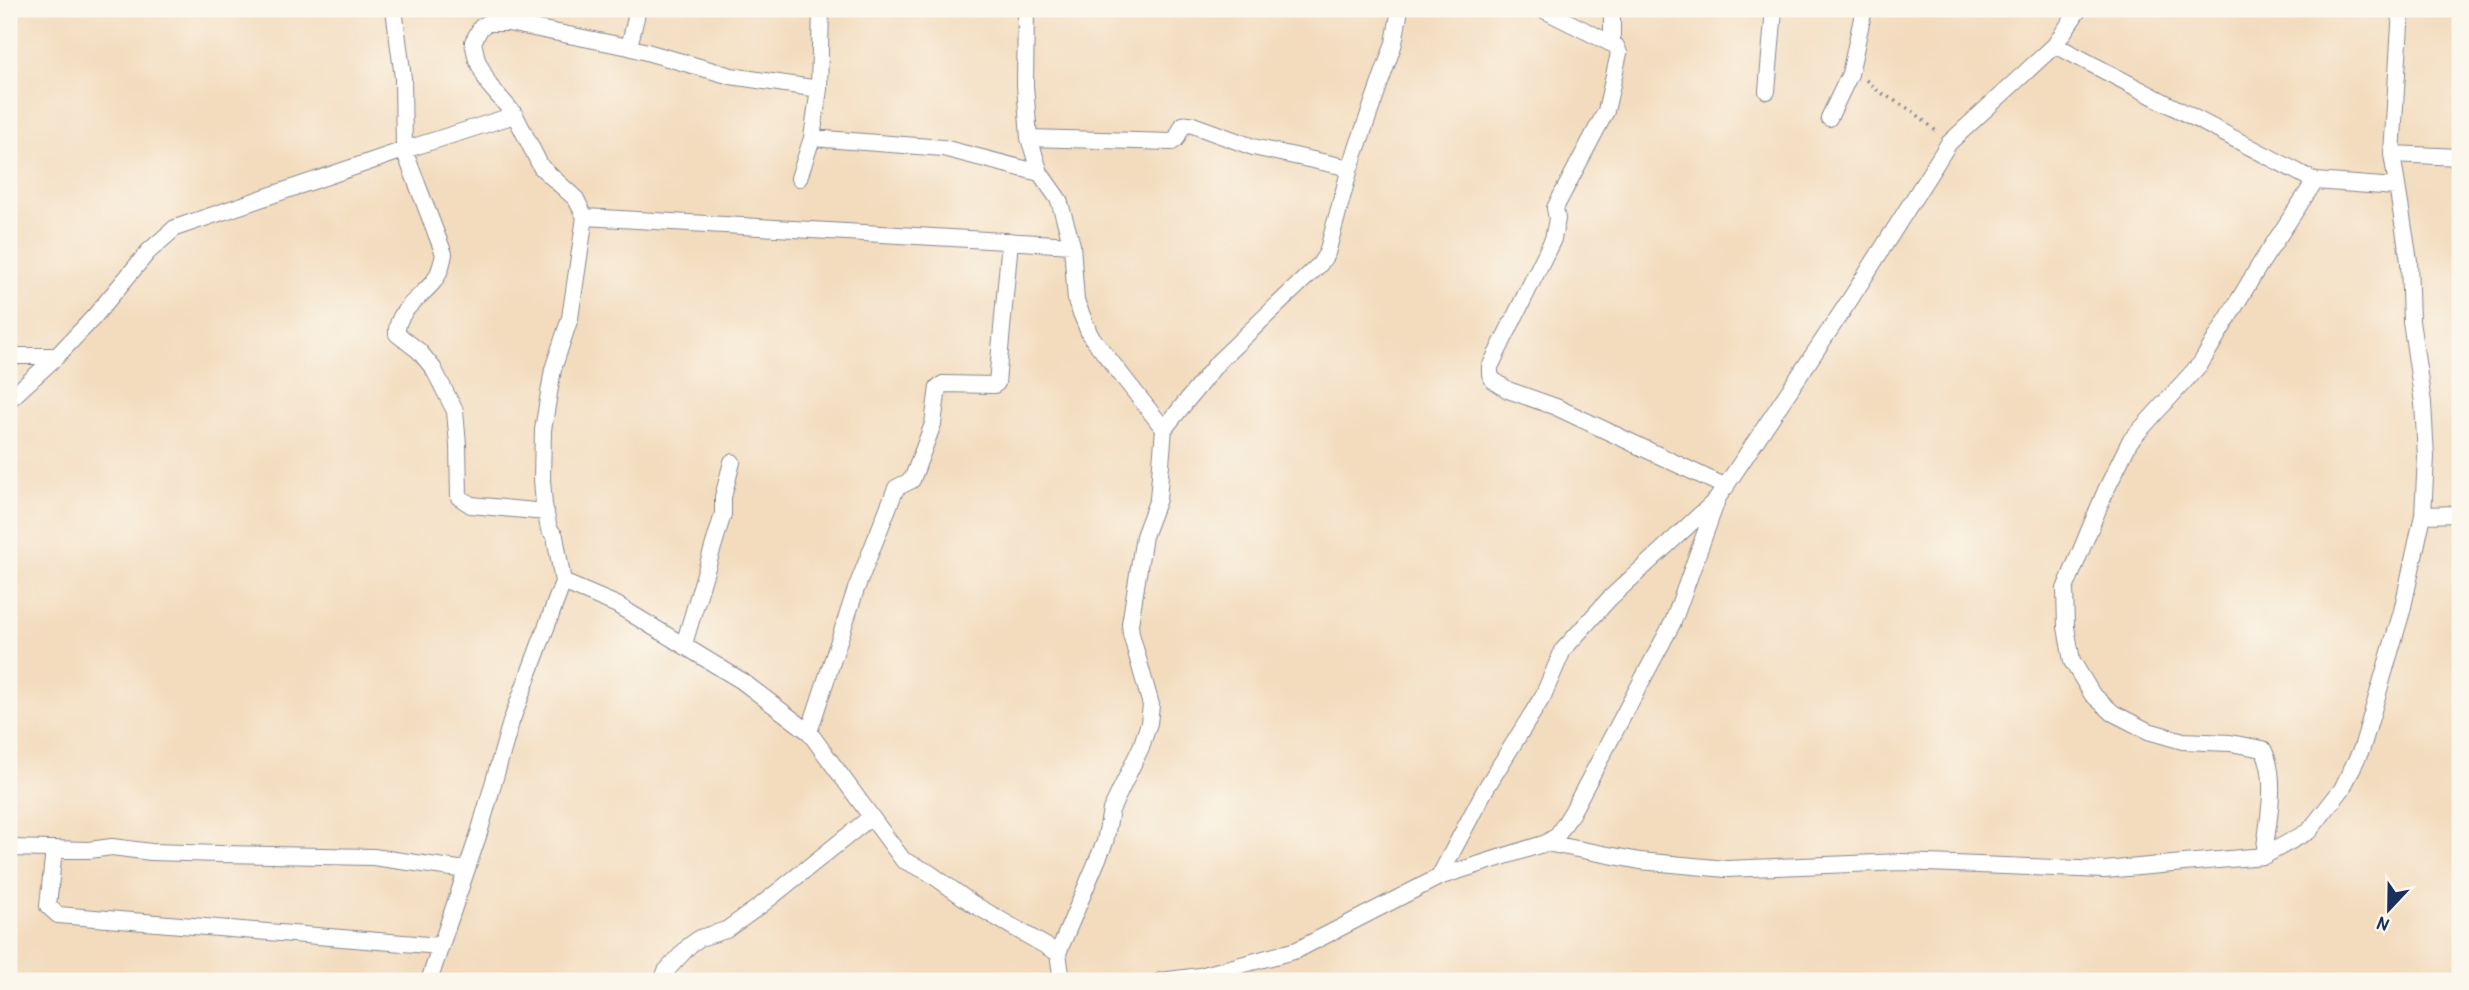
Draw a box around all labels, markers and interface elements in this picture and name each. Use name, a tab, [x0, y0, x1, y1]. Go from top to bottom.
north arrow	[2354, 874, 2424, 944]
text: N	[2373, 911, 2392, 939]

